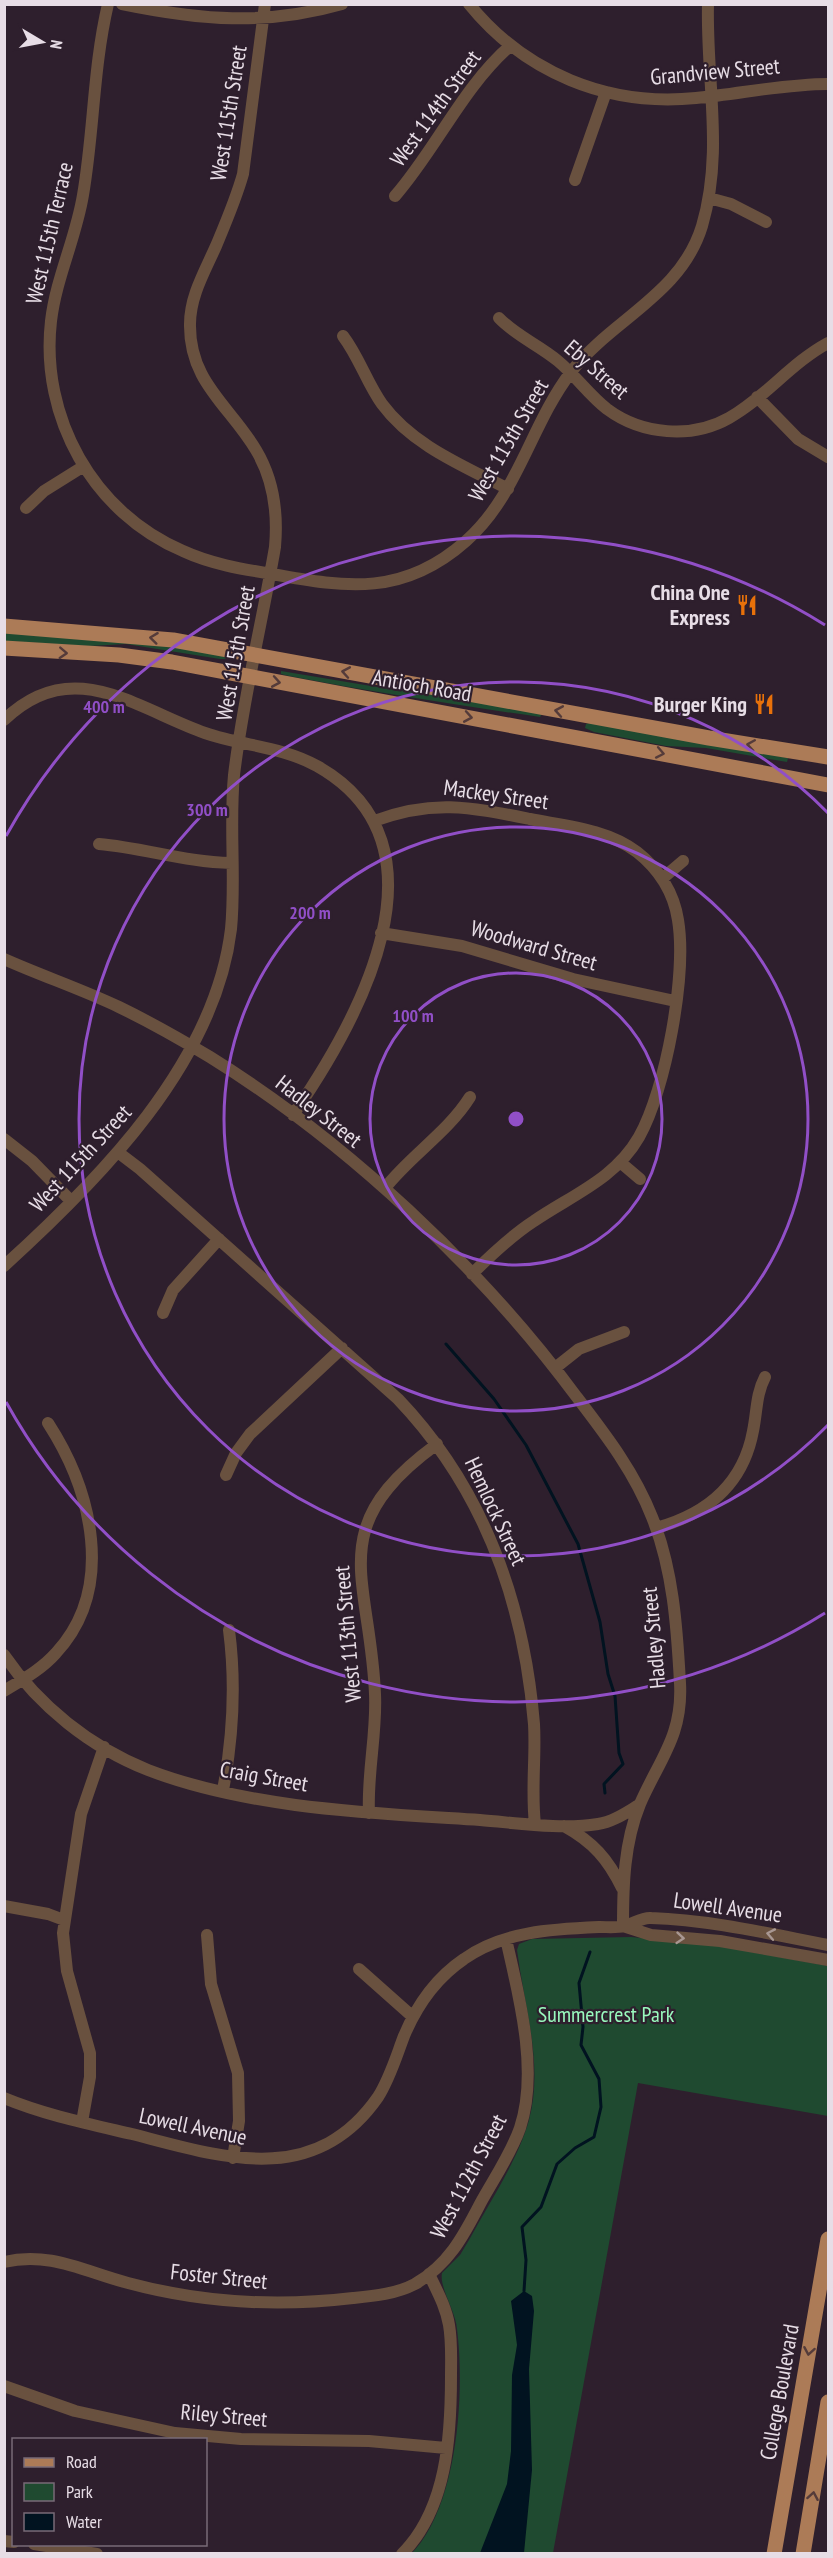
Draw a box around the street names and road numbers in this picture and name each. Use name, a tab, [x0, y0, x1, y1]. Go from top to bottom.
street label: West 115th Street	[203, 43, 253, 183]
street label: West 114th Street	[383, 44, 487, 172]
street label: Grandview Street	[649, 51, 781, 91]
street label: West 115th Terrace	[19, 159, 79, 307]
street label: Eby Street	[559, 333, 635, 405]
street label: West 113th Street	[462, 374, 554, 506]
street label: West 115th Street	[209, 583, 261, 723]
street label: Antioch Road	[370, 663, 474, 707]
street label: Mackey Street	[442, 773, 550, 815]
street label: Woodward Street	[468, 914, 600, 976]
street label: Hadley Street	[270, 1069, 368, 1153]
street label: West 115th Street	[23, 1098, 137, 1218]
street label: Hemlock Street	[459, 1453, 533, 1569]
street label: West 113th Street	[327, 1565, 367, 1703]
street label: Hadley Street	[635, 1586, 671, 1690]
street label: Craig Street	[218, 1754, 310, 1798]
street label: Lowell Avenue	[672, 1886, 784, 1928]
street label: Lowell Avenue	[137, 2101, 249, 2151]
street label: West 112th Street	[424, 2109, 512, 2243]
street label: Foster Street	[169, 2257, 269, 2295]
street label: College Boulevard	[753, 2322, 805, 2462]
street label: Riley Street	[179, 2397, 269, 2433]

